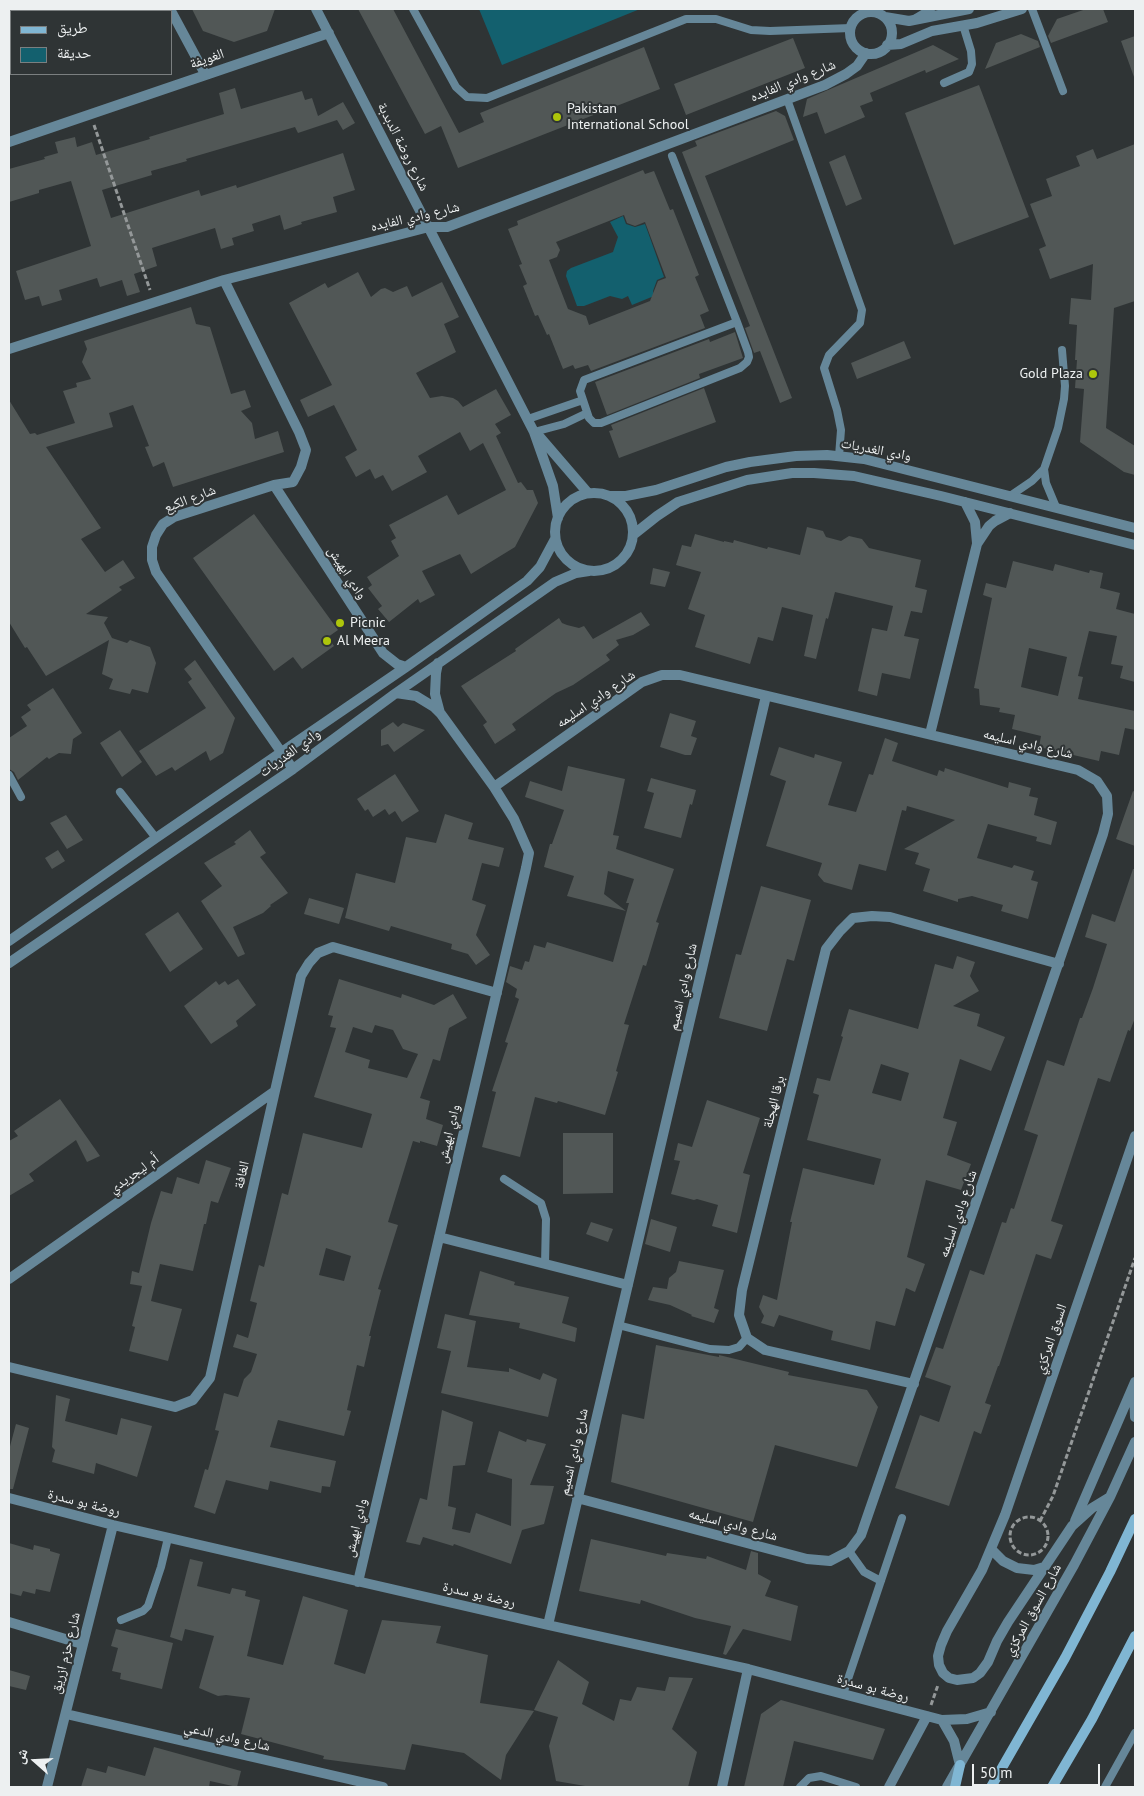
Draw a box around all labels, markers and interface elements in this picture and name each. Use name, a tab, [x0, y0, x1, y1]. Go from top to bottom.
legend	[10, 10, 172, 75]
text: طريق	[57, 18, 88, 37]
text: حديقة	[57, 43, 91, 62]
street label: الغويفة	[188, 45, 226, 73]
street label: شارع وادي الفايده	[748, 56, 838, 106]
street label: شارع روضة الدبدبة	[374, 100, 432, 194]
place label: Pakistan International School	[567, 101, 689, 134]
marker: Pakistan International School	[551, 111, 563, 123]
street label: شارع وادي الفايده	[369, 199, 461, 235]
place label: Gold Plaza	[1020, 366, 1083, 382]
marker: Gold Plaza	[1087, 368, 1099, 380]
street label: وادي الغدريات	[839, 435, 913, 465]
street label: شارع الكبع	[162, 482, 218, 516]
street label: وادي ابهيش	[324, 543, 370, 603]
place label: Picnic	[350, 615, 386, 631]
marker: Picnic	[334, 617, 346, 629]
place label: Al Meera	[337, 633, 390, 649]
marker: Al Meera	[321, 635, 333, 647]
street label: شارع وادي اسليمه	[553, 666, 639, 732]
street label: وادي الغدريات	[256, 725, 324, 781]
street label: شارع وادي اسليمه	[982, 726, 1074, 762]
street label: شارع وادي اشميم	[665, 942, 701, 1032]
street label: برقا الهجلة	[759, 1074, 789, 1130]
street label: وادي ابهيش	[434, 1103, 464, 1165]
street label: أم ليجريدي	[106, 1151, 162, 1197]
street label: الغافة	[231, 1160, 253, 1190]
street label: شارع وادي اسليمه	[935, 1168, 981, 1260]
street label: السوق المركزي	[1031, 1302, 1071, 1376]
street label: شارع وادي اشميم	[556, 1407, 592, 1497]
street label: روضة بو سدرة	[46, 1486, 122, 1520]
street label: وادي ابهيش	[341, 1497, 371, 1559]
street label: شارع وادي اسليمه	[687, 1505, 779, 1545]
street label: شارع السوق المركزي	[1001, 1561, 1065, 1659]
street label: روضة بو سدرة	[441, 1578, 517, 1612]
street label: شارع حزم ازريق	[48, 1610, 84, 1696]
street label: روضة بو سدرة	[835, 1670, 911, 1706]
street label: شارع وادي الدعي	[182, 1719, 272, 1755]
north arrow	[10, 1736, 60, 1786]
text: ش	[10, 1746, 32, 1766]
scale bar	[974, 1754, 1102, 1786]
text: 50 m	[980, 1763, 1013, 1782]

